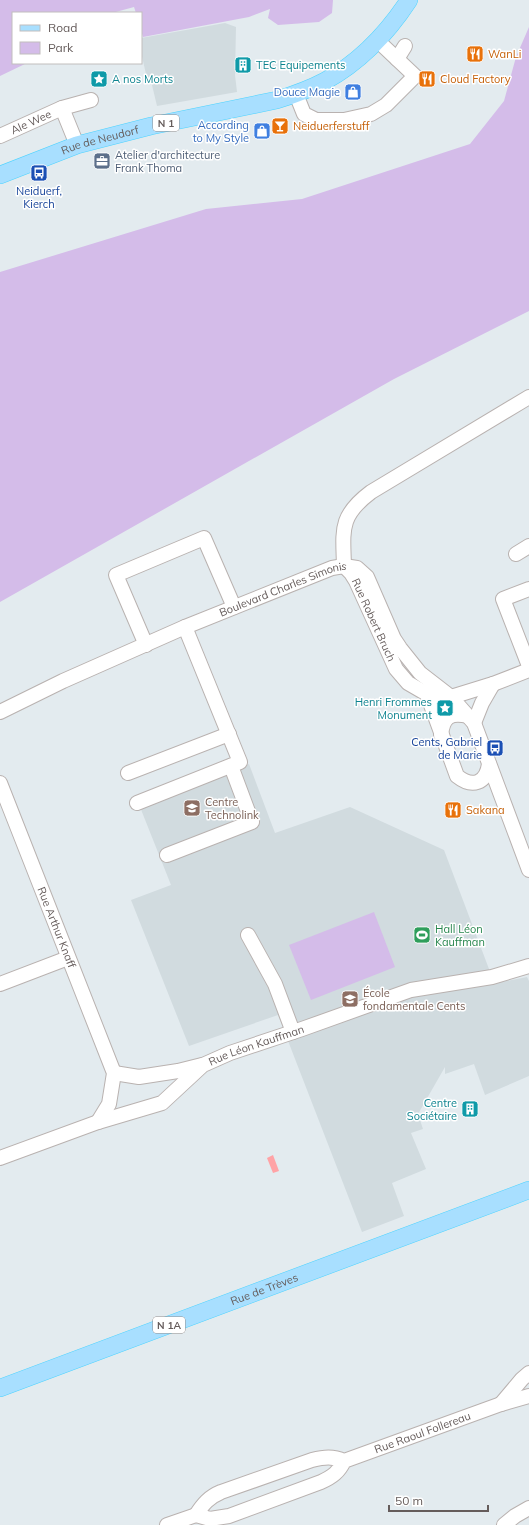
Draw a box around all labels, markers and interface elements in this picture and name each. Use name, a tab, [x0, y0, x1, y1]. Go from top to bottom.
legend	[12, 12, 142, 64]
text: Road	[48, 20, 77, 35]
text: Park	[48, 40, 74, 55]
restaurant icon: WanLi	[465, 44, 485, 64]
place label: WanLi	[488, 47, 521, 61]
building icon: TEC Equipements	[233, 55, 253, 75]
place label: TEC Equipements	[256, 58, 345, 72]
place icon: A nos Morts	[89, 69, 109, 89]
restaurant icon: Cloud Factory	[417, 69, 437, 89]
place label: A nos Morts	[112, 72, 173, 86]
place label: Cloud Factory	[440, 72, 511, 86]
shop icon: Douce Magie	[343, 82, 363, 102]
place label: Douce Magie	[274, 85, 340, 99]
street label: Ale Wee	[8, 107, 54, 137]
road number: N 1	[153, 115, 179, 131]
bar icon: Neiduerferstuff	[270, 116, 290, 136]
place label: According to My Style	[193, 118, 249, 145]
place label: Neiduerferstuff	[293, 119, 370, 133]
shop icon: According to My Style	[252, 121, 272, 141]
street label: Rue de Neudorf	[59, 122, 140, 158]
place label: Atelier d'architecture Frank Thoma	[115, 148, 220, 175]
office icon: Atelier d'architecture Frank Thoma	[92, 151, 112, 171]
bus stop icon: Neiduerf, Kierch	[29, 163, 49, 183]
place label: Neiduerf, Kierch	[16, 184, 62, 211]
street label: Boulevard Charles Simonis	[217, 559, 348, 620]
street label: Rue Robert Bruch	[349, 576, 399, 664]
place label: Henri Frommes Monument	[355, 695, 432, 722]
place icon: Henri Frommes Monument	[435, 698, 455, 718]
place label: Cents, Gabriel de Marie	[411, 735, 482, 762]
bus stop icon: Cents, Gabriel de Marie	[485, 738, 505, 758]
place label: Centre Technolink	[205, 795, 259, 822]
school or university icon: Centre Technolink	[182, 798, 202, 818]
restaurant icon: Sakana	[443, 800, 463, 820]
place label: Sakana	[466, 803, 505, 817]
street label: Rue Arthur Knaff	[34, 885, 79, 970]
place label: Hall Léon Kauffman	[435, 922, 485, 949]
sports icon: Hall Léon Kauffman	[412, 925, 432, 945]
place label: École fondamentale Cents	[363, 986, 465, 1013]
school or university icon: École fondamentale Cents	[340, 989, 360, 1009]
street label: Rue Léon Kauffman	[206, 1022, 306, 1069]
place label: Centre Sociétaire	[407, 1096, 457, 1123]
building icon: Centre Sociétaire	[460, 1099, 480, 1119]
street label: Rue de Trèves	[228, 1270, 300, 1308]
road number: N 1A	[153, 1317, 185, 1333]
street label: Rue Raoul Follereau	[372, 1409, 473, 1456]
scale bar	[389, 1487, 488, 1513]
text: 50 m	[395, 1493, 423, 1508]

